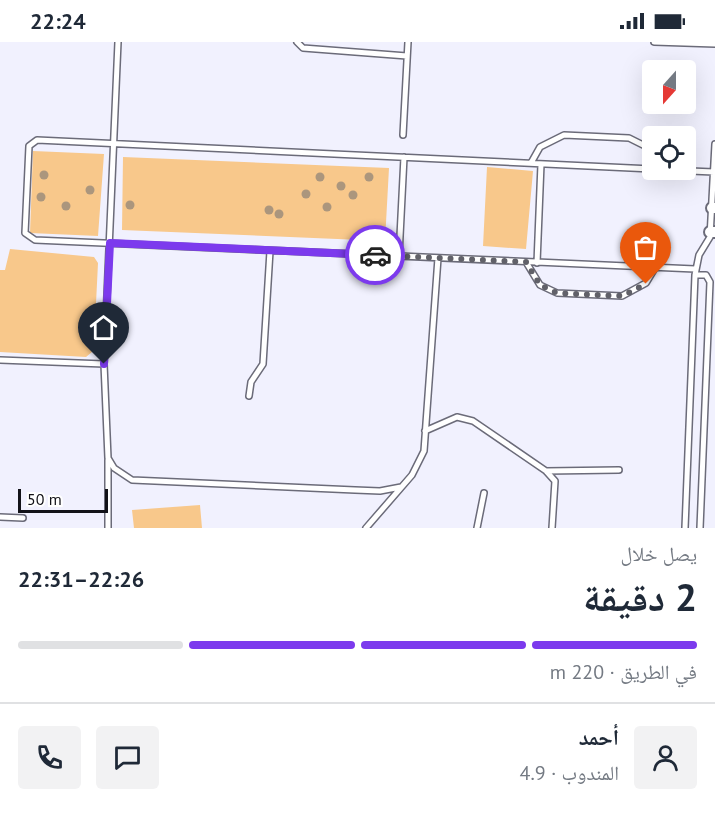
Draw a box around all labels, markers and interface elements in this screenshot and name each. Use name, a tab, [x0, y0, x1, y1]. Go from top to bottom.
text: 22:24	[30, 7, 86, 35]
north arrow	[642, 60, 696, 114]
map controls	[642, 60, 696, 180]
button: locate	[642, 126, 696, 180]
pin	[620, 222, 671, 284]
courier	[345, 225, 405, 285]
icon: bag	[629, 231, 662, 264]
icon: car	[359, 239, 392, 272]
pin	[78, 302, 129, 364]
icon: home	[87, 311, 120, 344]
scale bar	[18, 486, 108, 514]
text: 50 m	[27, 489, 62, 509]
text: يصل خلال	[621, 541, 697, 567]
text: 22:26–22:31	[18, 565, 144, 593]
text: 2 دقيقة	[583, 571, 697, 622]
text: في الطريق · 220 m	[550, 659, 697, 685]
text: أحمد	[579, 723, 619, 751]
button: phone	[18, 726, 81, 789]
button: chat	[96, 726, 159, 789]
button: person	[634, 726, 697, 789]
text: المندوب · 4.9	[520, 760, 619, 786]

